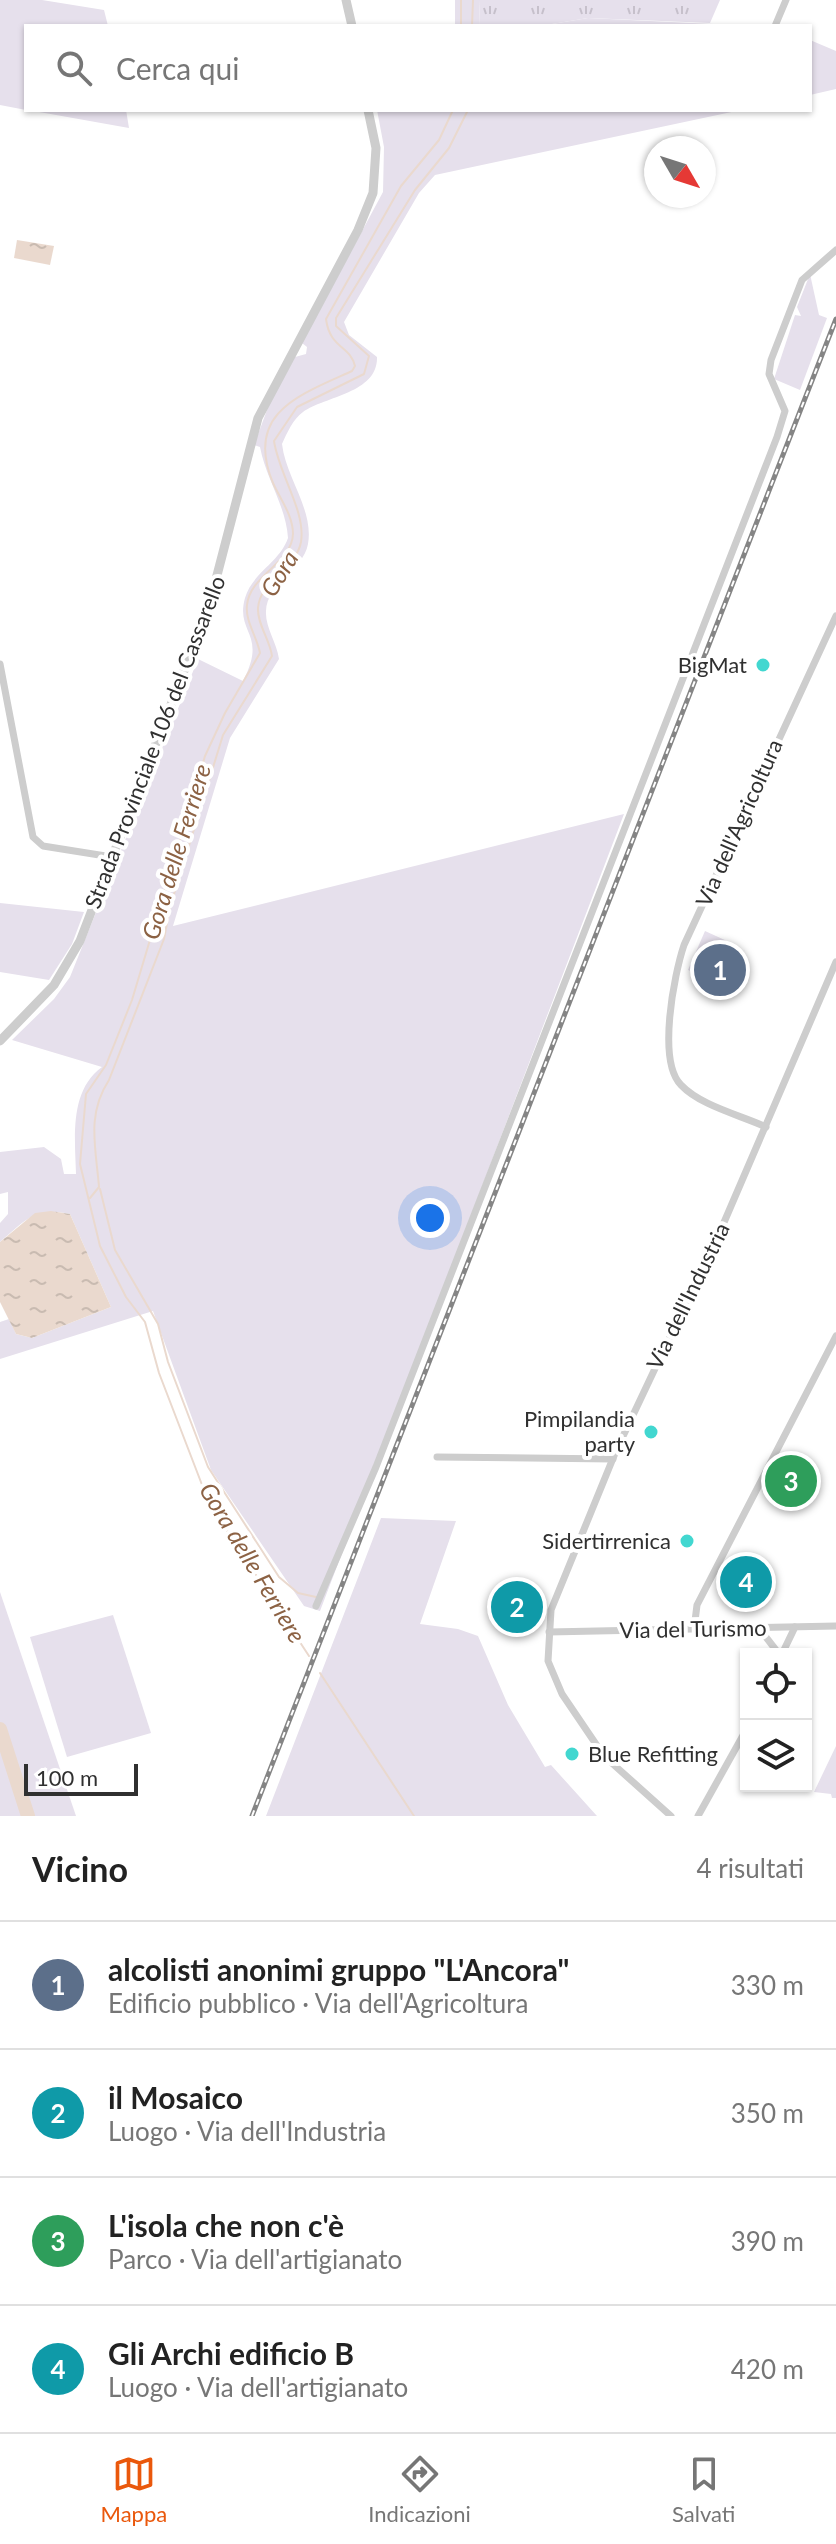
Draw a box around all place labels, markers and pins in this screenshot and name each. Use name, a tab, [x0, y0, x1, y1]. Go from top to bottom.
place label: BigMat	[678, 651, 747, 678]
marker: BigMat	[754, 656, 772, 674]
pin: 1	[694, 940, 746, 1000]
place label: Pimpilandia party	[524, 1405, 636, 1457]
marker: Pimpilandia party	[642, 1423, 660, 1441]
pin: 3	[765, 1451, 817, 1511]
place label: Sidertirrenica	[542, 1527, 671, 1554]
marker: Sidertirrenica	[678, 1532, 696, 1550]
pin: 4	[720, 1552, 772, 1612]
pin: 2	[491, 1577, 543, 1637]
place label: Blue Refitting	[588, 1740, 718, 1767]
marker: Blue Refitting	[563, 1745, 581, 1763]

